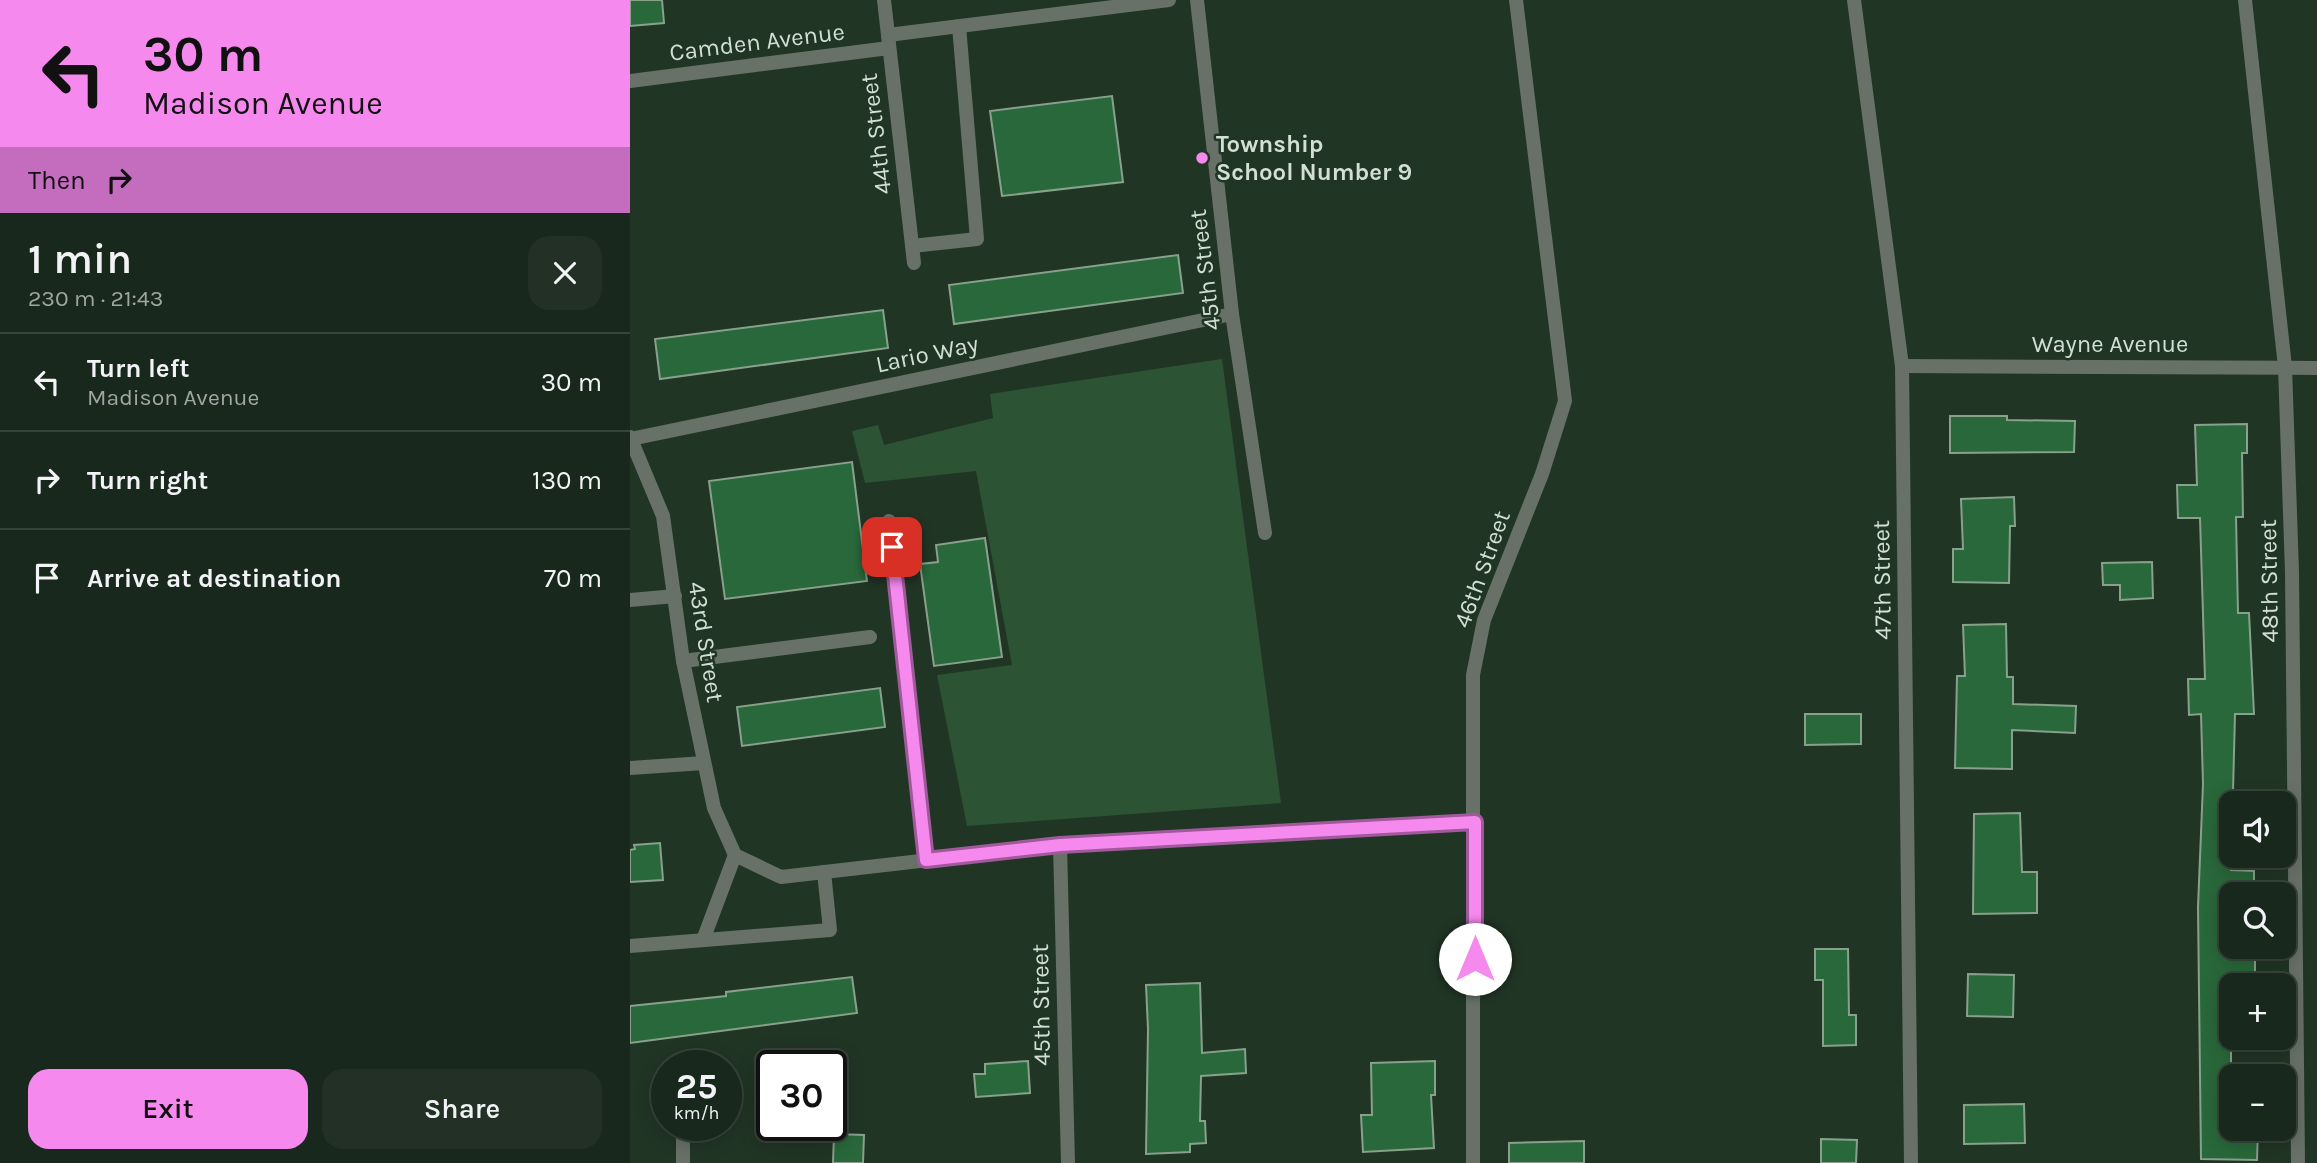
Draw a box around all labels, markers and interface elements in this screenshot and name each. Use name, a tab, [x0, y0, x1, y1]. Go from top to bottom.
street label: Camden Avenue	[668, 17, 846, 67]
text: 30 m	[143, 26, 263, 83]
icon: left	[28, 28, 119, 119]
street label: 44th Street	[855, 72, 897, 196]
text: Madison Avenue	[143, 85, 383, 122]
place label: Township School Number 9	[1216, 130, 1412, 186]
marker: Township School Number 9	[1194, 150, 1210, 166]
icon: right	[100, 161, 138, 199]
text: Then	[28, 165, 86, 196]
street label: 45th Street	[1184, 208, 1226, 332]
text: 1 min	[28, 234, 132, 284]
button: close	[528, 236, 602, 310]
text: 230 m · 21:43	[28, 285, 163, 312]
street label: Lario Way	[873, 329, 981, 379]
street label: Wayne Avenue	[2032, 330, 2188, 358]
text: Turn left	[87, 353, 189, 384]
icon: left	[28, 363, 66, 401]
text: 30 m	[541, 367, 602, 398]
text: Madison Avenue	[87, 384, 259, 411]
icon: right	[28, 461, 66, 499]
text: Turn right	[87, 465, 208, 496]
text: 130 m	[532, 465, 602, 496]
street label: 46th Street	[1448, 507, 1516, 631]
pin	[862, 517, 922, 577]
street label: 48th Street	[2254, 519, 2284, 643]
street label: 47th Street	[1867, 520, 1897, 640]
icon: arrive	[873, 528, 911, 566]
icon: arrive	[28, 559, 66, 597]
text: Arrive at destination	[87, 563, 341, 594]
text: 70 m	[544, 563, 602, 594]
street label: 43rd Street	[683, 580, 729, 704]
map controls	[2219, 791, 2296, 1141]
button: sound	[2219, 791, 2296, 868]
button: search	[2219, 882, 2296, 959]
position arrow	[1438, 922, 1512, 996]
street label: 45th Street	[1026, 944, 1056, 1066]
button: +	[2219, 973, 2296, 1050]
speed limit sign: 30	[756, 1050, 847, 1141]
button: −	[2219, 1064, 2296, 1141]
text: 25	[676, 1066, 717, 1107]
button: Exit	[28, 1069, 308, 1149]
button: Share	[322, 1069, 602, 1149]
text: km/h	[674, 1102, 719, 1124]

